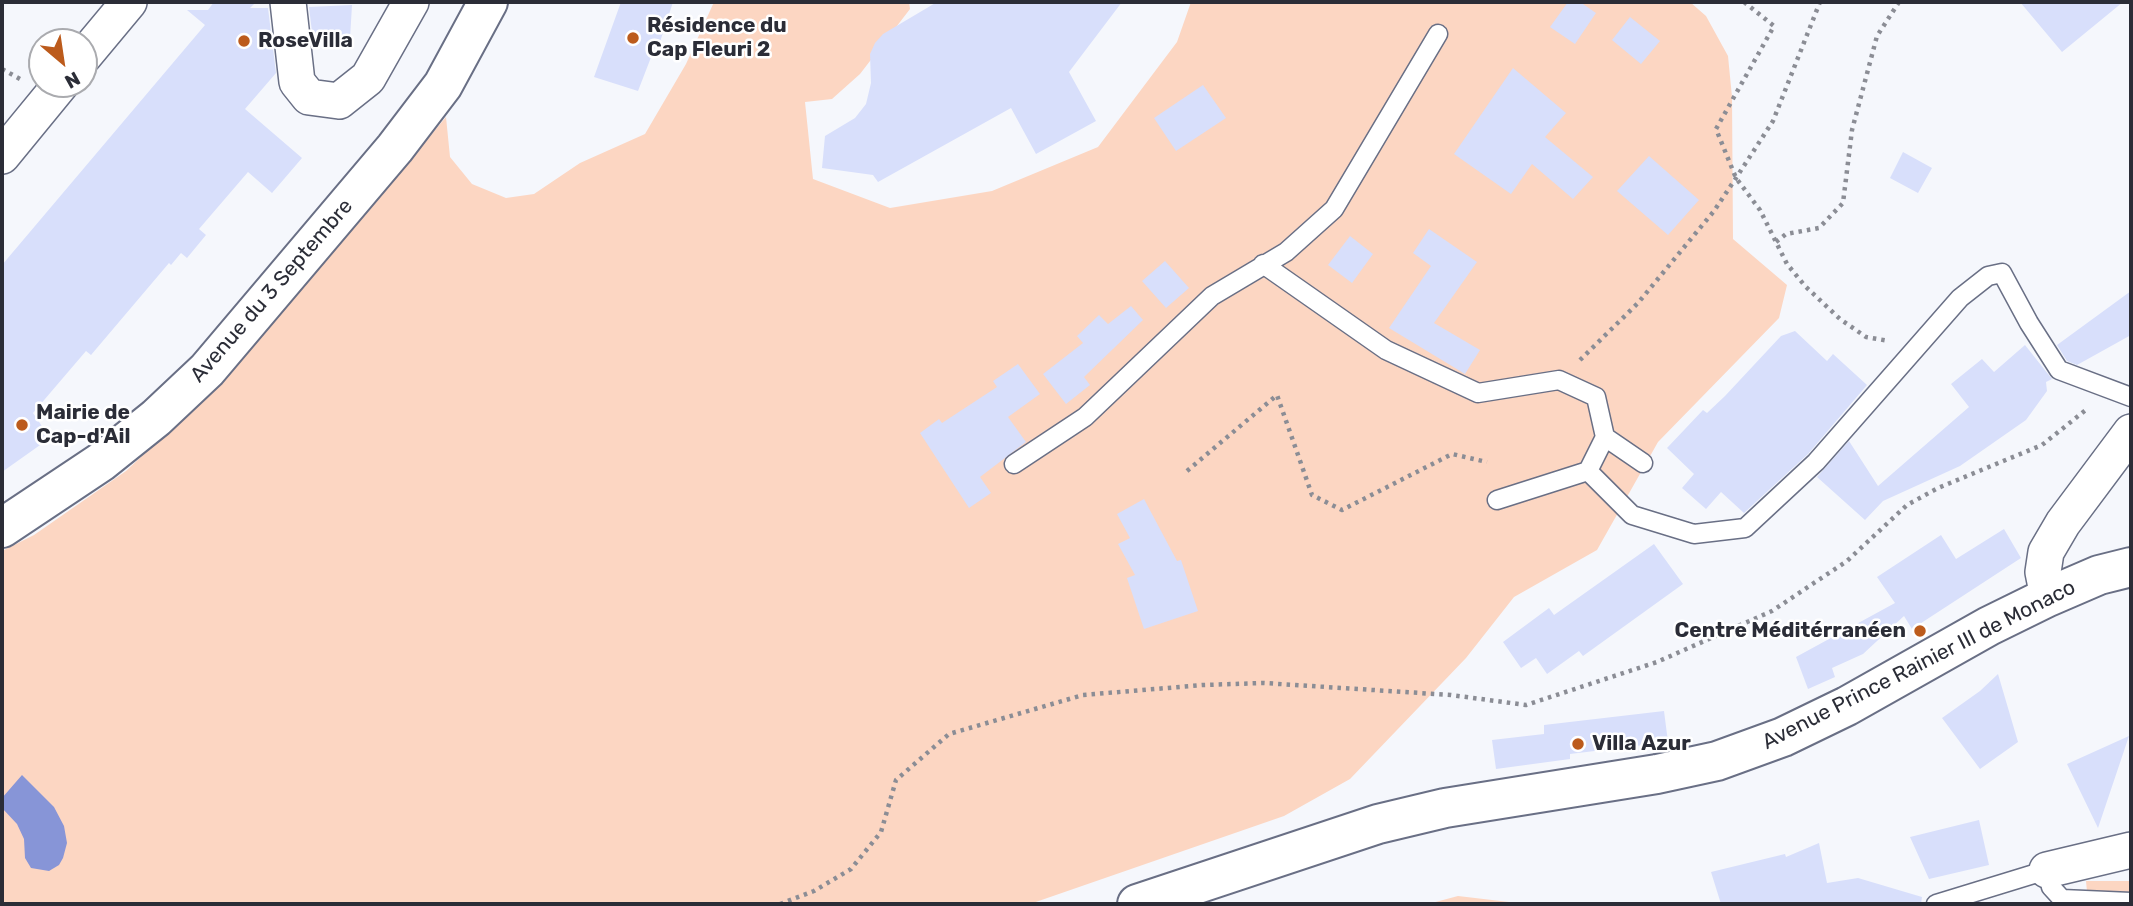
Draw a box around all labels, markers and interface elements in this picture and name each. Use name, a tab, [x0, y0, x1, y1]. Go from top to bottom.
place label: Résidence du Cap Fleuri 2	[647, 13, 787, 63]
north arrow	[28, 28, 98, 98]
place label: RoseVilla	[258, 28, 353, 54]
marker: Résidence du Cap Fleuri 2	[625, 30, 641, 46]
marker: RoseVilla	[236, 33, 252, 49]
text: N	[61, 67, 84, 93]
street label: Avenue du 3 Septembre	[186, 194, 358, 388]
place label: Mairie de Cap-d'Ail	[36, 400, 130, 450]
marker: Mairie de Cap-d'Ail	[14, 417, 30, 433]
street label: Avenue Prince Rainier III de Monaco	[1758, 575, 2080, 755]
place label: Centre Méditérranéen	[1675, 618, 1906, 644]
marker: Centre Méditérranéen	[1912, 623, 1928, 639]
place label: Villa Azur	[1592, 731, 1691, 757]
marker: Villa Azur	[1570, 736, 1586, 752]

